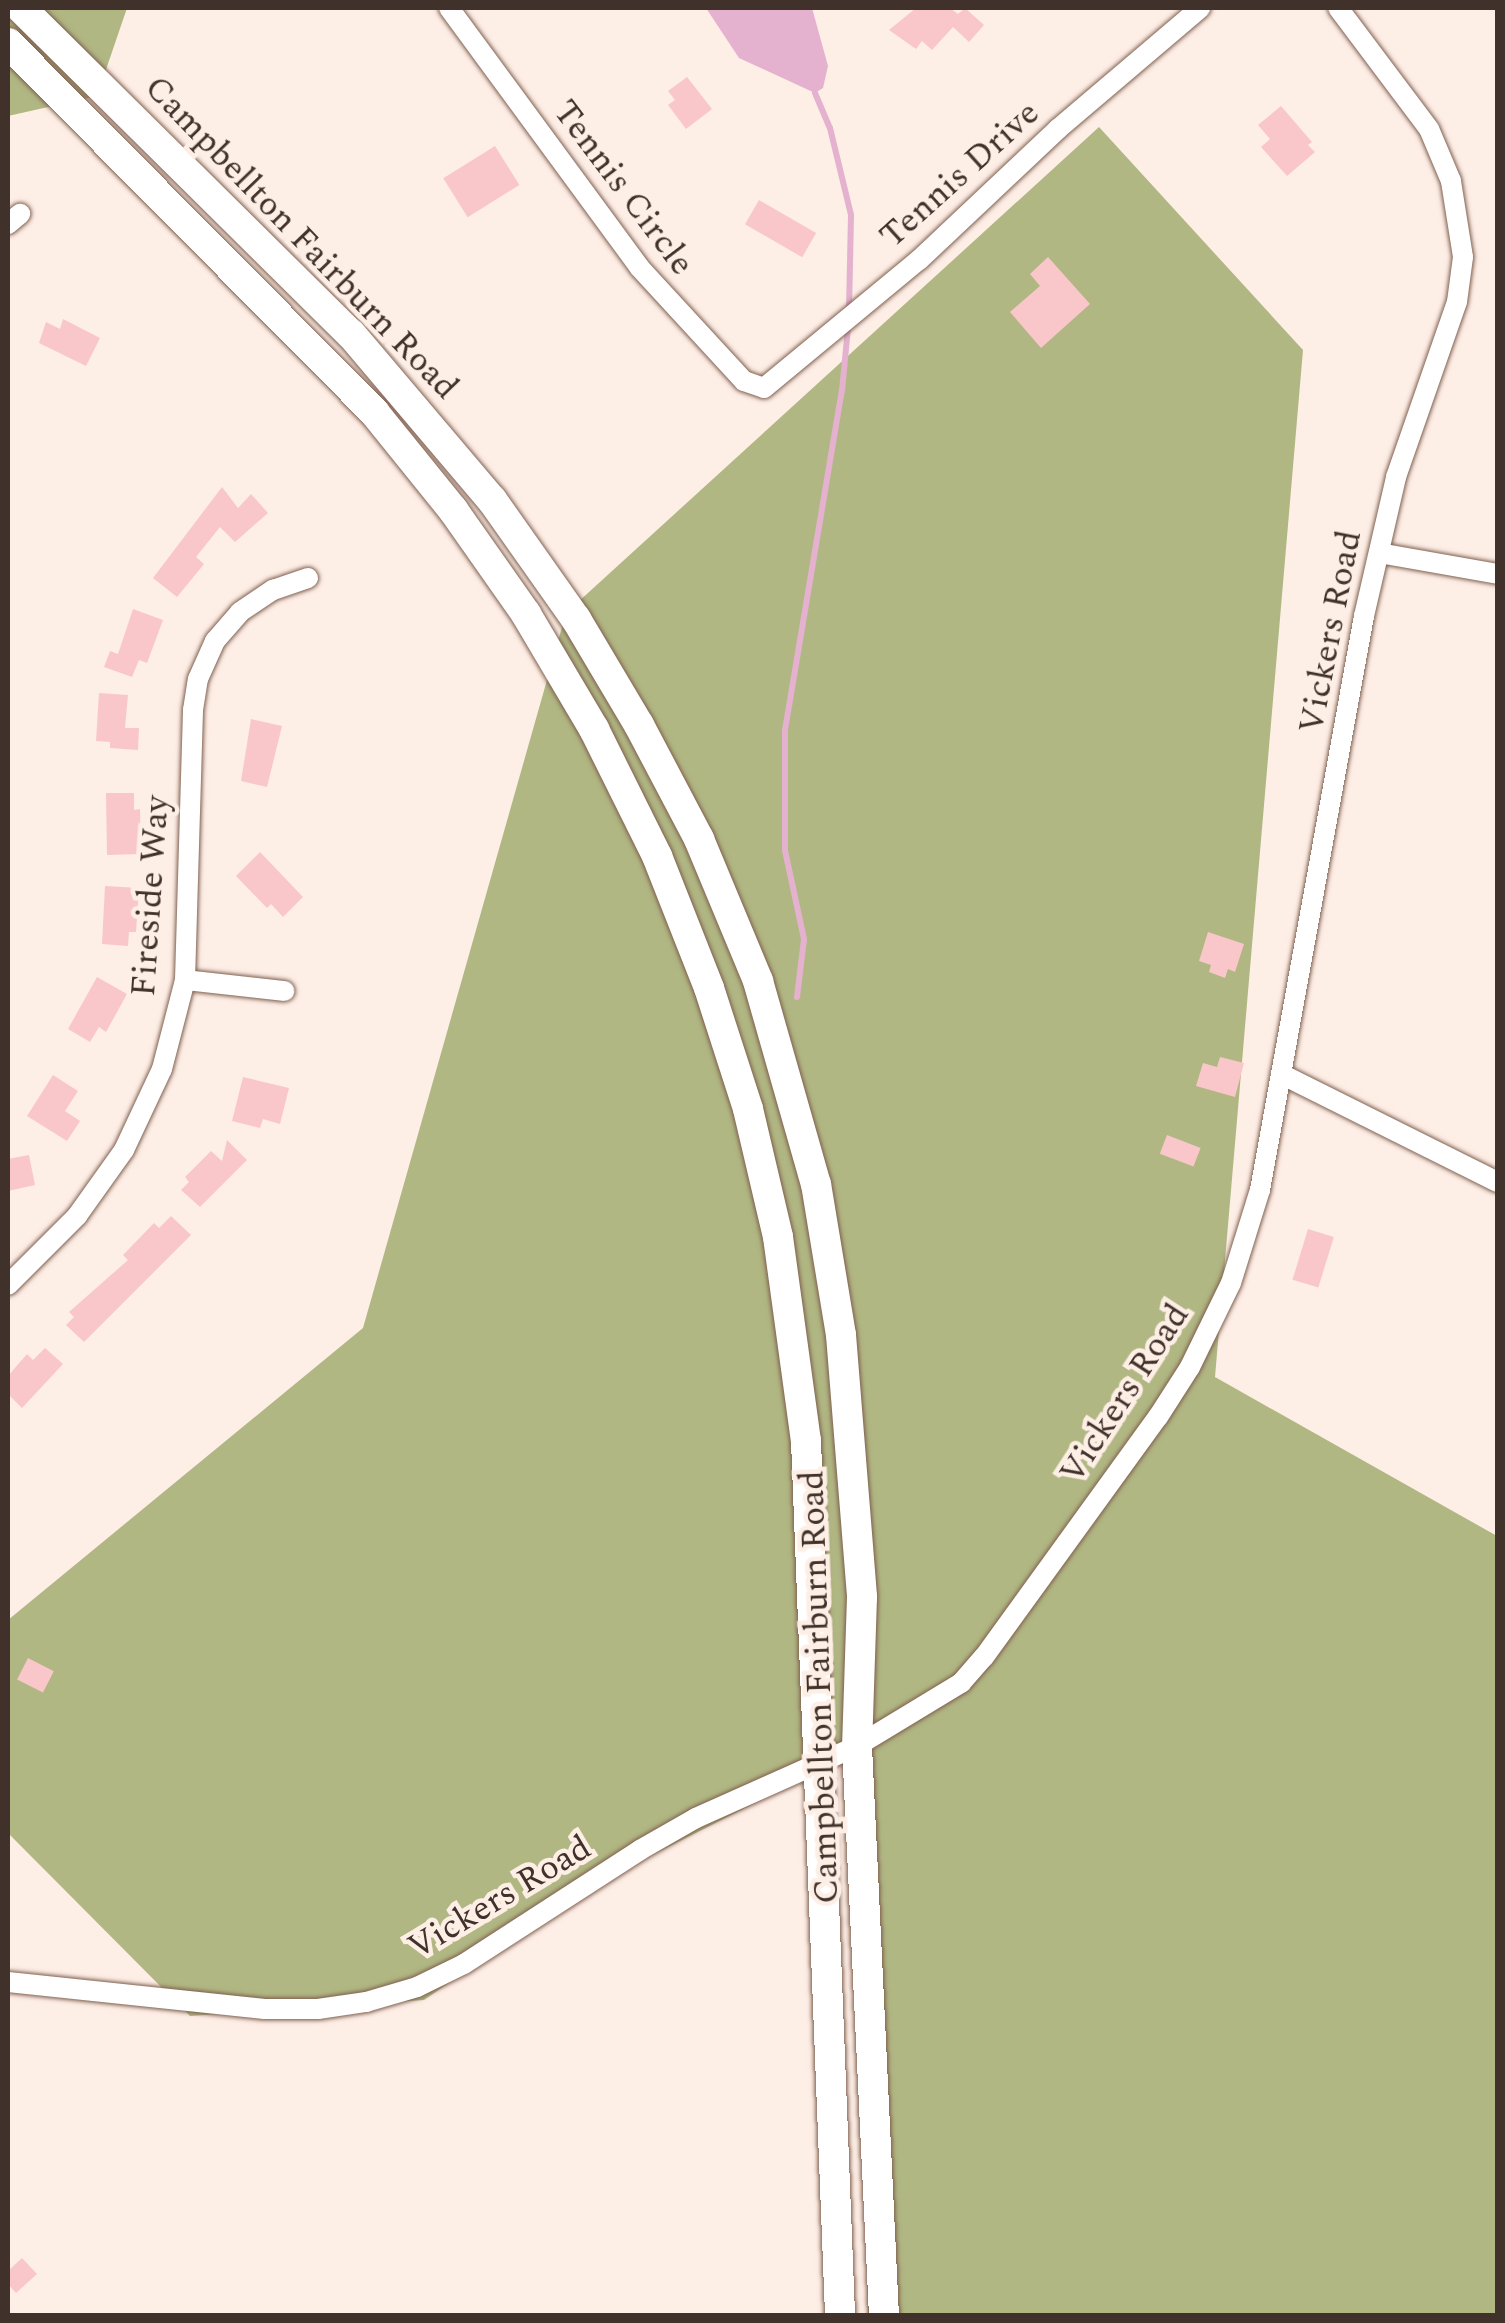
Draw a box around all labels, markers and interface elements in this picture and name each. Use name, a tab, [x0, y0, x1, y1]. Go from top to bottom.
street label: Campbellton Fairburn Road	[135, 67, 467, 409]
street label: Tennis Circle	[544, 92, 702, 284]
street label: Tennis Drive	[872, 93, 1048, 257]
street label: Vickers Road	[1291, 527, 1371, 737]
street label: Fireside Way	[123, 794, 179, 998]
street label: Vickers Road	[1051, 1296, 1199, 1492]
street label: Campbellton Fairburn Road	[791, 1469, 849, 1905]
street label: Vickers Road	[401, 1827, 599, 1969]

